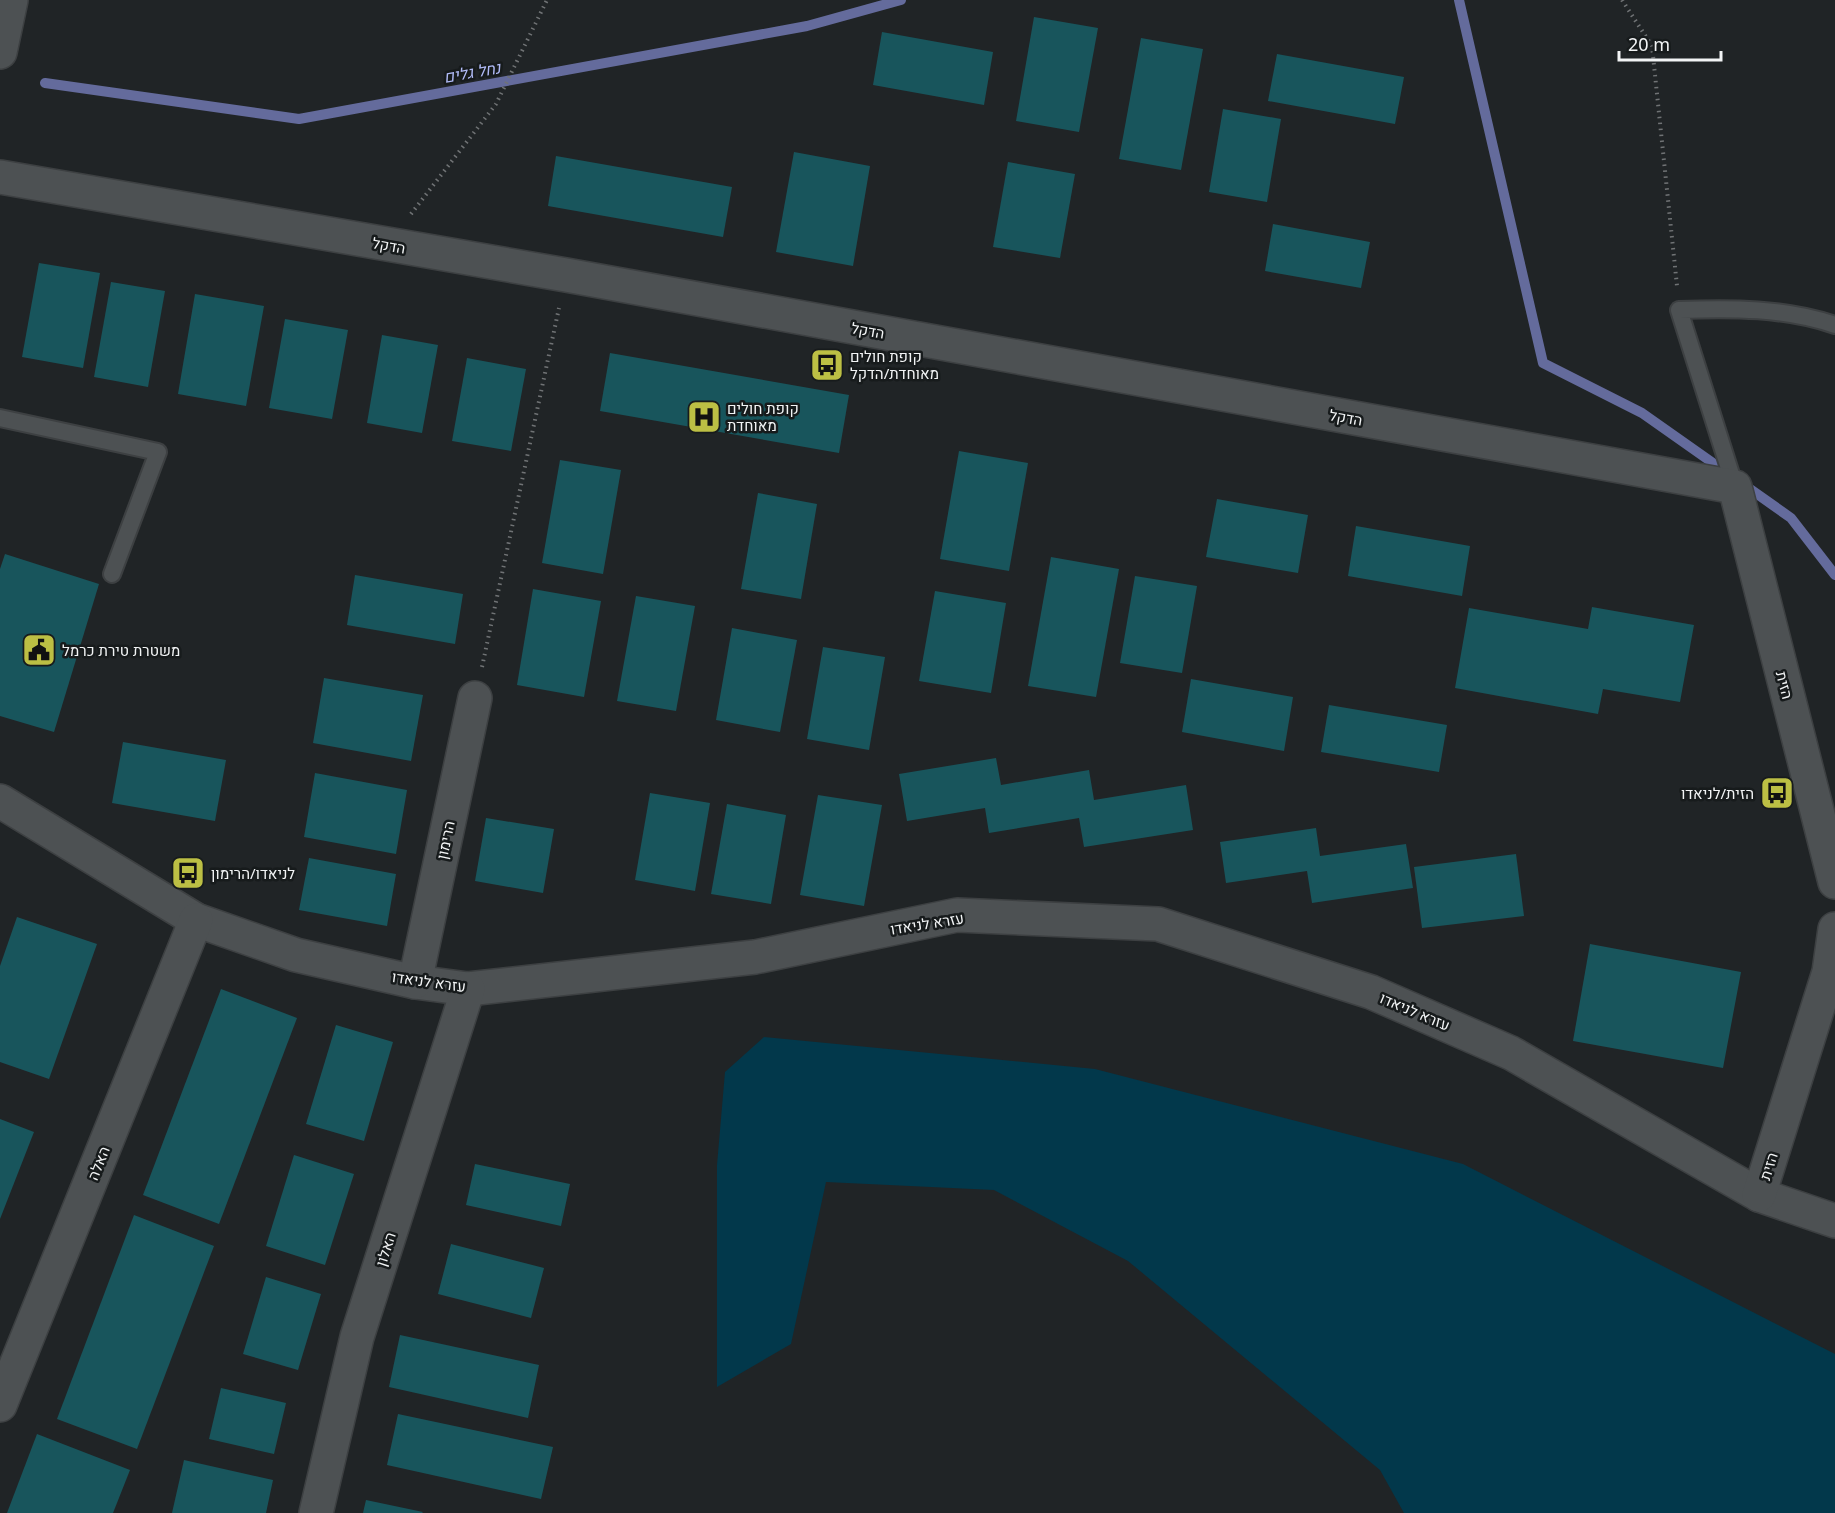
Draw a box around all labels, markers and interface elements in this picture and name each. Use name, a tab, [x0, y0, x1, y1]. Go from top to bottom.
scale bar	[1619, 24, 1721, 62]
text: 20 m	[1628, 32, 1670, 56]
water label: נחל גלים	[442, 56, 503, 88]
street label: הדקל	[371, 232, 407, 258]
street label: הדקל	[850, 317, 886, 343]
place label: קופת חולים מאוחדת/הדקל	[850, 346, 939, 383]
bus stop icon: קופת חולים מאוחדת/הדקל	[809, 347, 845, 383]
place label: קופת חולים מאוחדת	[727, 398, 799, 435]
hospital icon: קופת חולים מאוחדת	[686, 399, 722, 435]
street label: הדקל	[1328, 404, 1364, 430]
public building icon: משטרת טירת כרמל	[21, 632, 57, 668]
place label: משטרת טירת כרמל	[62, 640, 180, 660]
street label: הזית	[1772, 669, 1798, 701]
bus stop icon: הזית/לניאדו	[1759, 775, 1795, 811]
place label: הזית/לניאדו	[1681, 783, 1754, 803]
street label: הרימון	[431, 819, 459, 861]
bus stop icon: לניאדו/הרימון	[170, 855, 206, 891]
place label: לניאדו/הרימון	[211, 863, 295, 883]
street label: עזרא לניאדו	[889, 907, 965, 939]
street label: עזרא לניאדו	[391, 966, 467, 996]
street label: עזרא לניאדו	[1377, 987, 1453, 1035]
street label: האלה	[82, 1143, 114, 1183]
street label: הזית	[1754, 1150, 1782, 1182]
street label: האלון	[370, 1229, 400, 1269]

